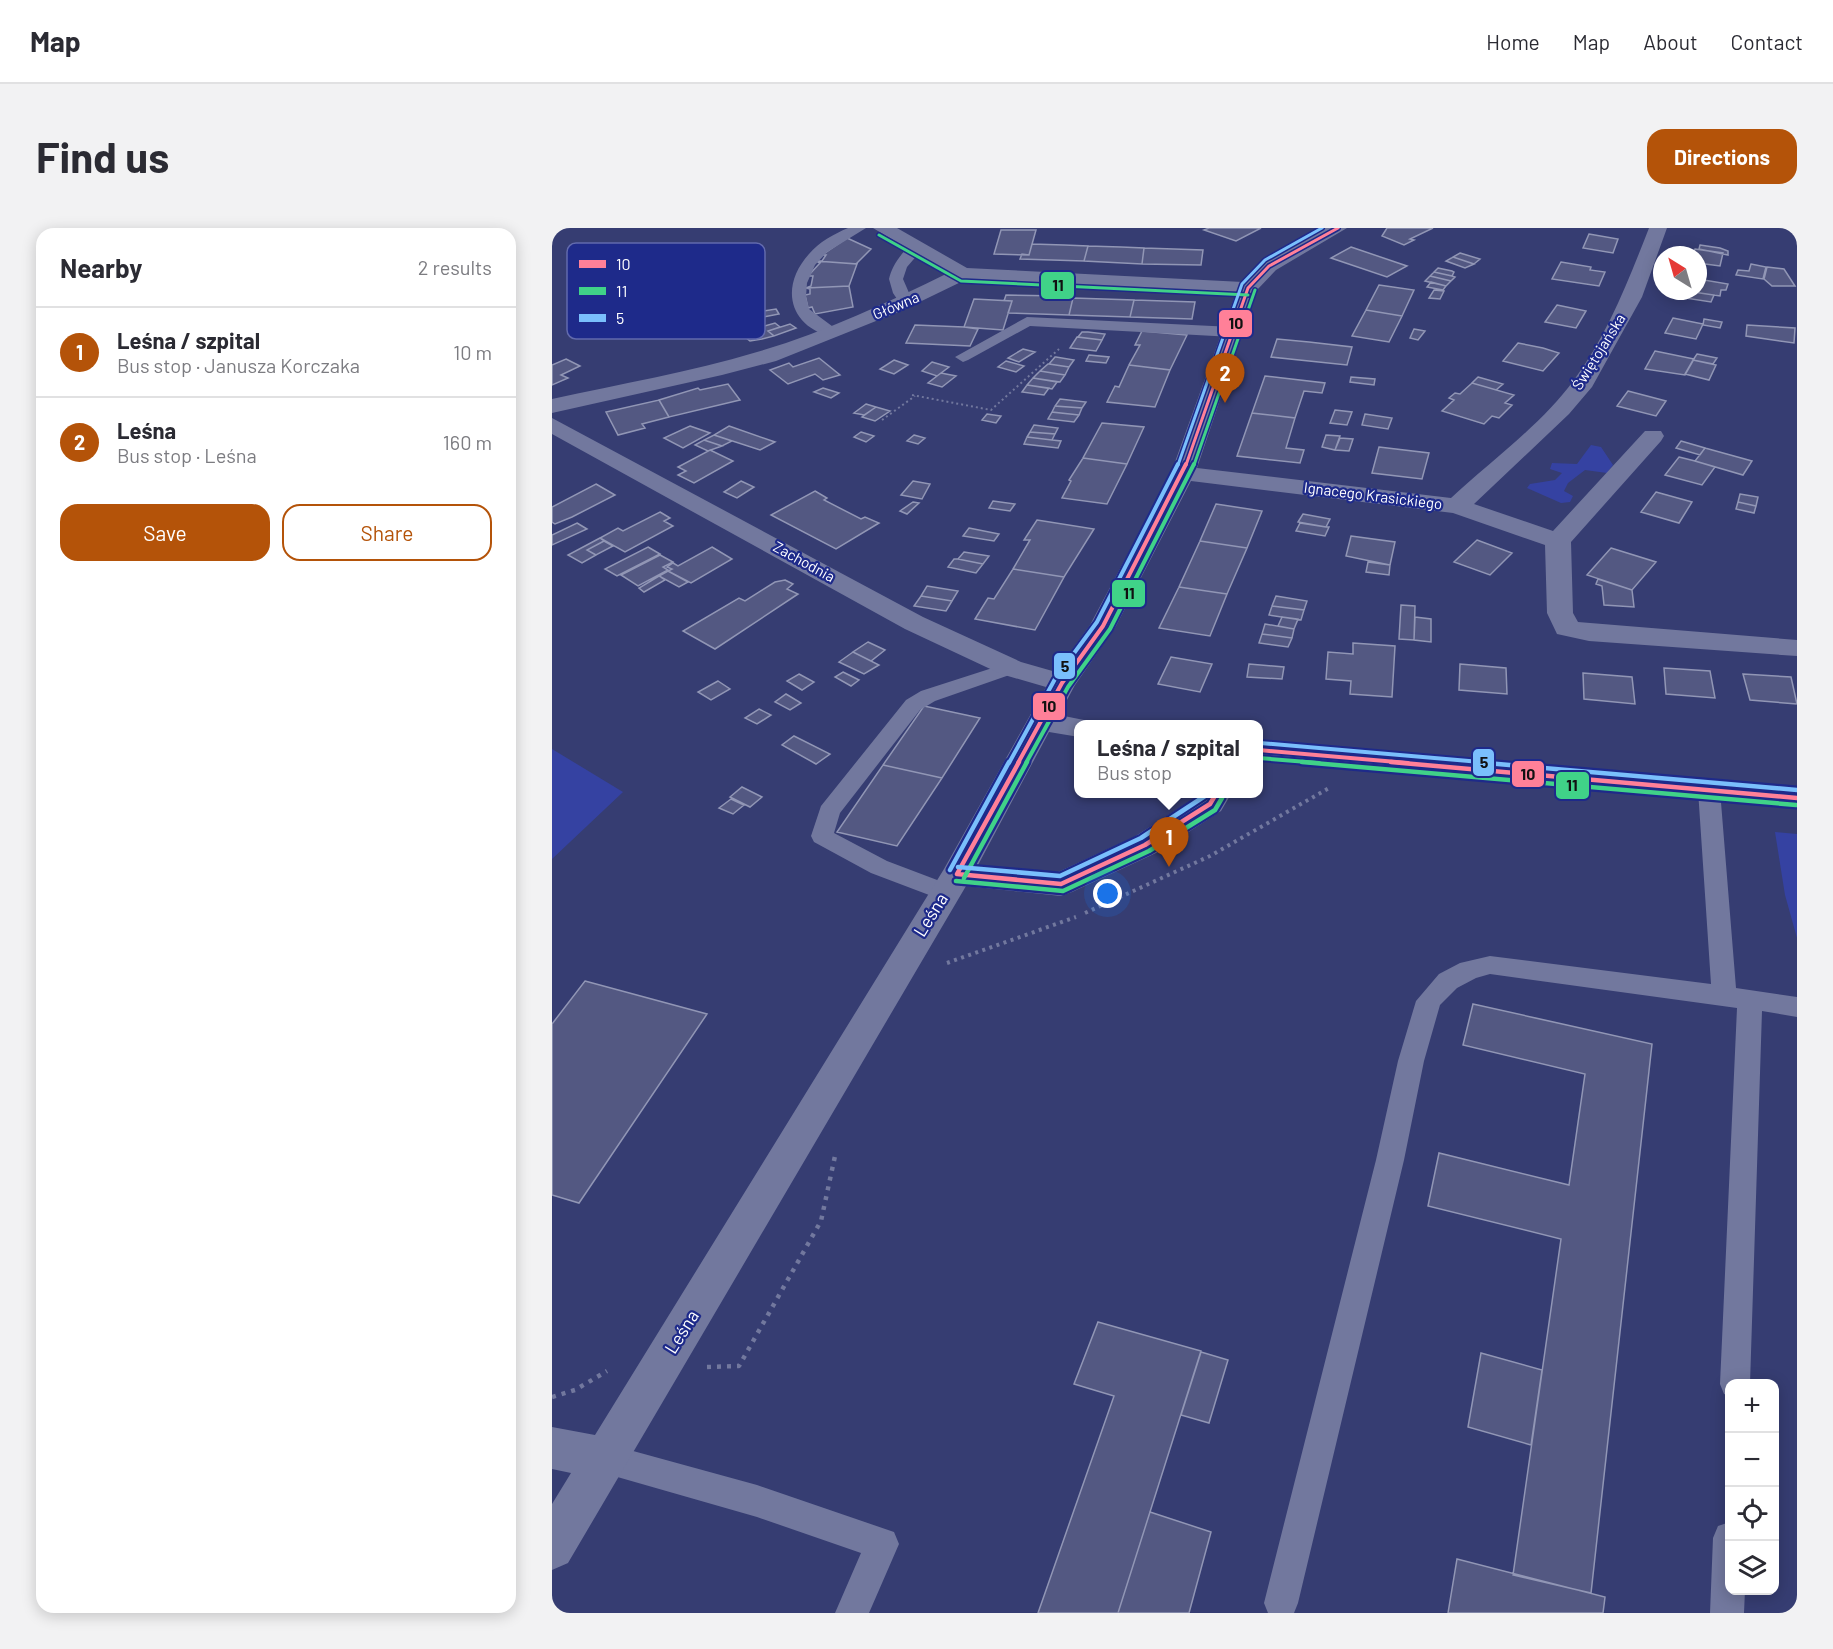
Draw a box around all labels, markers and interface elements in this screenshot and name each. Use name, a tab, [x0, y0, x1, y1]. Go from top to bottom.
text: Map	[30, 24, 81, 58]
text: Home	[1486, 29, 1540, 54]
text: Map	[1573, 29, 1610, 54]
text: About	[1643, 29, 1698, 54]
text: Contact	[1731, 29, 1803, 54]
button: Directions	[1647, 129, 1797, 184]
text: Find us	[36, 131, 169, 181]
legend	[567, 243, 765, 339]
north arrow	[1653, 246, 1707, 300]
text: Nearby	[60, 252, 142, 283]
text: 10	[616, 254, 631, 273]
text: 2 results	[418, 255, 492, 279]
line badge: 11	[1040, 271, 1075, 300]
text: 11	[1052, 275, 1064, 294]
text: 11	[616, 281, 627, 300]
street label: Główna	[870, 287, 922, 323]
text: 5	[616, 308, 624, 327]
line badge: 10	[1218, 309, 1253, 338]
street label: Świętojańska	[1568, 310, 1629, 393]
text: 10	[1229, 313, 1243, 332]
text: Leśna / szpital	[117, 327, 260, 353]
text: 1	[76, 340, 83, 364]
text: 10 m	[453, 340, 492, 364]
text: Bus stop · Janusza Korczaka	[117, 353, 360, 377]
pin: 2	[1206, 354, 1244, 403]
text: Leśna	[117, 417, 176, 443]
text: 2	[74, 430, 85, 454]
text: 160 m	[443, 430, 492, 454]
text: Bus stop · Leśna	[117, 443, 257, 467]
street label: Ignacego Krasickiego	[1303, 478, 1443, 512]
button: Save	[60, 504, 270, 561]
button: Share	[282, 504, 492, 561]
street label: Zachodnia	[771, 537, 838, 585]
line badge: 11	[1111, 579, 1146, 608]
text: 11	[1123, 583, 1135, 602]
line badge: 5	[1053, 652, 1076, 680]
text: 5	[1061, 656, 1070, 675]
line badge: 10	[1032, 692, 1066, 721]
text: 10	[1042, 696, 1056, 715]
popup	[1074, 720, 1263, 798]
text: Leśna / szpital	[1097, 734, 1240, 760]
line badge: 5	[1472, 748, 1495, 777]
text: 5	[1480, 752, 1489, 771]
text: Bus stop	[1097, 760, 1172, 784]
line badge: 10	[1511, 760, 1545, 788]
text: 10	[1521, 764, 1535, 783]
line badge: 11	[1555, 771, 1590, 800]
text: 11	[1566, 775, 1578, 794]
pin: 1	[1150, 818, 1188, 867]
your location	[1093, 879, 1122, 908]
street label: Leśna	[908, 889, 952, 940]
street label: Leśna	[659, 1306, 703, 1357]
map controls	[1725, 1379, 1779, 1595]
button: +	[1725, 1379, 1779, 1433]
button: −	[1725, 1433, 1779, 1487]
button: locate	[1725, 1487, 1779, 1541]
button: layers	[1725, 1541, 1779, 1595]

